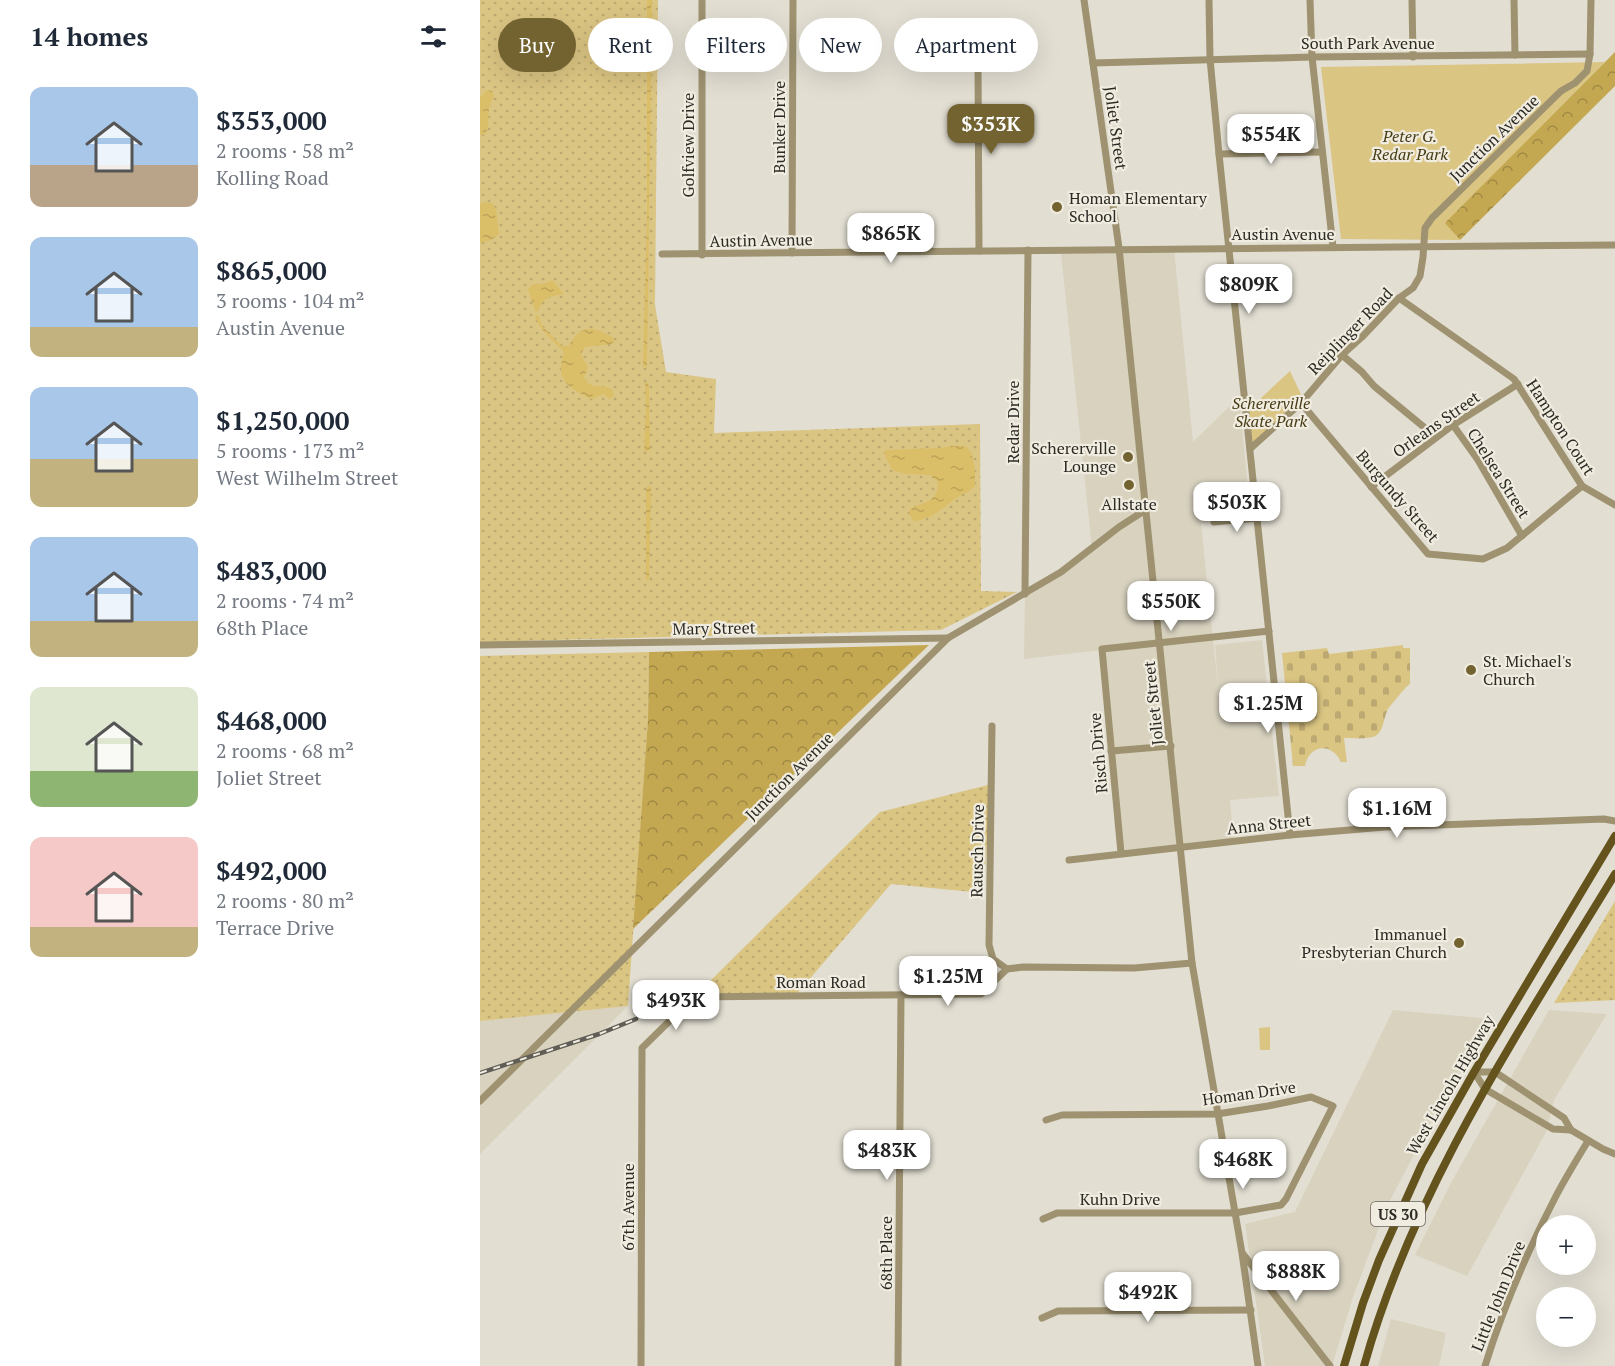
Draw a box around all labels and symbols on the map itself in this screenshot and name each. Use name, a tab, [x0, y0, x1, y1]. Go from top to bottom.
street label: South Park Avenue	[1301, 32, 1435, 54]
street label: Bunker Drive	[768, 81, 790, 173]
street label: Joliet Street	[1099, 85, 1133, 171]
street label: Junction Avenue	[1444, 90, 1544, 186]
street label: Golfview Drive	[677, 93, 699, 197]
pin: $353K	[949, 104, 1033, 155]
pin: $554K	[1229, 114, 1313, 165]
park label: Peter G. Redar Park	[1371, 125, 1448, 165]
place label: Homan Elementary School	[1069, 187, 1208, 227]
marker: Homan Elementary School	[1050, 200, 1064, 214]
pin: $865K	[849, 213, 933, 264]
street label: Austin Avenue	[1231, 223, 1335, 245]
street label: Austin Avenue	[709, 228, 813, 252]
pin: $809K	[1207, 264, 1291, 315]
street label: Reiplinger Road	[1303, 283, 1397, 379]
street label: Hampton Court	[1522, 375, 1600, 479]
street label: Redar Drive	[1002, 380, 1024, 464]
street label: Orleans Street	[1388, 386, 1484, 462]
park label: Schererville Skate Park	[1232, 392, 1310, 432]
street label: Chelsea Street	[1463, 424, 1535, 522]
place label: Schererville Lounge	[1031, 437, 1116, 477]
street label: Burgundy Street	[1352, 445, 1444, 547]
marker: Schererville Lounge	[1121, 450, 1135, 464]
marker: Allstate	[1122, 478, 1136, 492]
pin: $503K	[1195, 482, 1279, 533]
place label: Allstate	[1101, 493, 1157, 515]
pin: $550K	[1129, 581, 1213, 632]
street label: Mary Street	[672, 616, 756, 640]
place label: St. Michael's Church	[1483, 650, 1572, 690]
street label: Joliet Street	[1138, 660, 1168, 746]
marker: St. Michael's Church	[1464, 663, 1478, 677]
pin: $1.25M	[1219, 683, 1317, 734]
street label: Risch Drive	[1084, 712, 1112, 794]
street label: Junction Avenue	[740, 727, 838, 825]
pin: $1.16M	[1348, 788, 1446, 839]
street label: Rausch Drive	[965, 804, 989, 898]
street label: Anna Street	[1226, 809, 1312, 839]
place label: Immanuel Presbyterian Church	[1302, 923, 1448, 963]
marker: Immanuel Presbyterian Church	[1452, 936, 1466, 950]
pin: $1.25M	[899, 956, 997, 1007]
street label: Roman Road	[776, 971, 866, 993]
pin: $493K	[634, 980, 718, 1031]
street label: West Lincoln Highway	[1401, 1010, 1500, 1159]
street label: Homan Drive	[1201, 1076, 1297, 1110]
pin: $483K	[845, 1130, 929, 1181]
pin: $468K	[1201, 1139, 1285, 1190]
street label: 67th Avenue	[617, 1163, 639, 1251]
street label: Kuhn Drive	[1080, 1188, 1160, 1210]
road number: US 30	[1371, 1202, 1425, 1226]
street label: 68th Place	[875, 1216, 897, 1290]
street label: Little John Drive	[1466, 1237, 1530, 1355]
pin: $888K	[1254, 1251, 1338, 1302]
pin: $492K	[1106, 1272, 1190, 1323]

